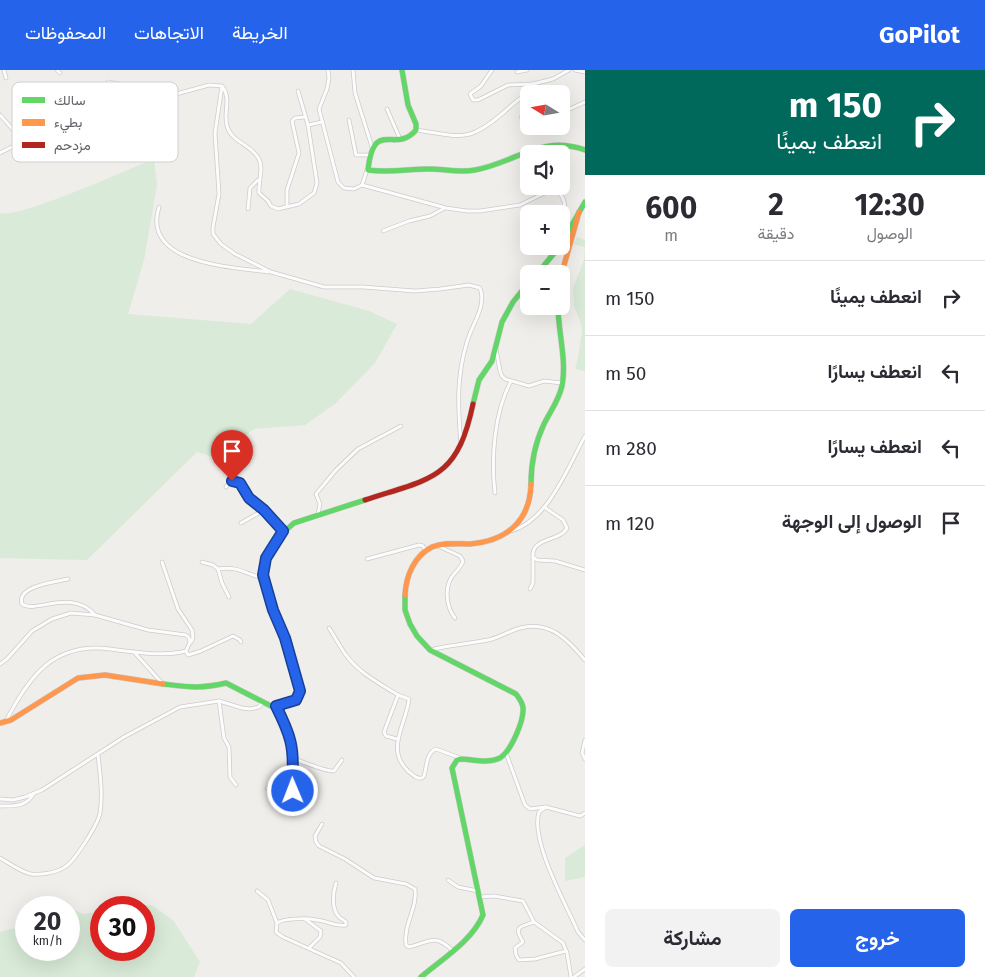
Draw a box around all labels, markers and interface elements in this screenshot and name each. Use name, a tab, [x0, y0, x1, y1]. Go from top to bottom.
text: GoPilot	[879, 21, 960, 49]
text: المحفوظات	[25, 22, 106, 44]
text: الاتجاهات	[134, 22, 204, 44]
text: الخريطة	[232, 22, 288, 44]
legend	[12, 82, 178, 162]
text: 150 m	[789, 84, 882, 126]
north arrow	[520, 85, 570, 135]
map controls	[520, 85, 570, 315]
icon: right	[900, 90, 965, 155]
text: سالك	[54, 92, 85, 109]
text: بطيء	[54, 114, 82, 134]
text: انعطف يمينًا	[776, 128, 882, 155]
text: مزدحم	[54, 137, 91, 154]
button: sound	[520, 145, 570, 195]
text: 2	[768, 187, 784, 223]
text: 12:30	[855, 187, 925, 223]
text: 600	[645, 190, 697, 226]
button: +	[520, 205, 570, 255]
text: دقيقة	[757, 224, 794, 243]
text: الوصول	[867, 224, 913, 243]
text: m	[664, 226, 678, 245]
button: −	[520, 265, 570, 315]
icon: right	[937, 284, 965, 312]
text: انعطف يمينًا	[830, 285, 922, 308]
text: 150 m	[605, 287, 655, 310]
icon: left	[937, 359, 965, 387]
text: انعطف يسارًا	[828, 360, 922, 383]
text: 50 m	[605, 362, 646, 385]
pin	[211, 430, 253, 481]
icon: left	[937, 434, 965, 462]
text: انعطف يسارًا	[828, 435, 922, 458]
icon: arrive	[218, 437, 246, 465]
text: 280 m	[605, 437, 657, 460]
icon: arrive	[937, 509, 965, 537]
text: الوصول إلى الوجهة	[782, 510, 922, 533]
text: 120 m	[605, 512, 655, 535]
position arrow	[266, 764, 318, 816]
speed limit sign: 30	[90, 896, 155, 961]
text: 20	[34, 907, 61, 937]
button: مشاركة	[605, 909, 780, 967]
button: خروج	[790, 909, 965, 967]
text: km/h	[33, 934, 62, 948]

